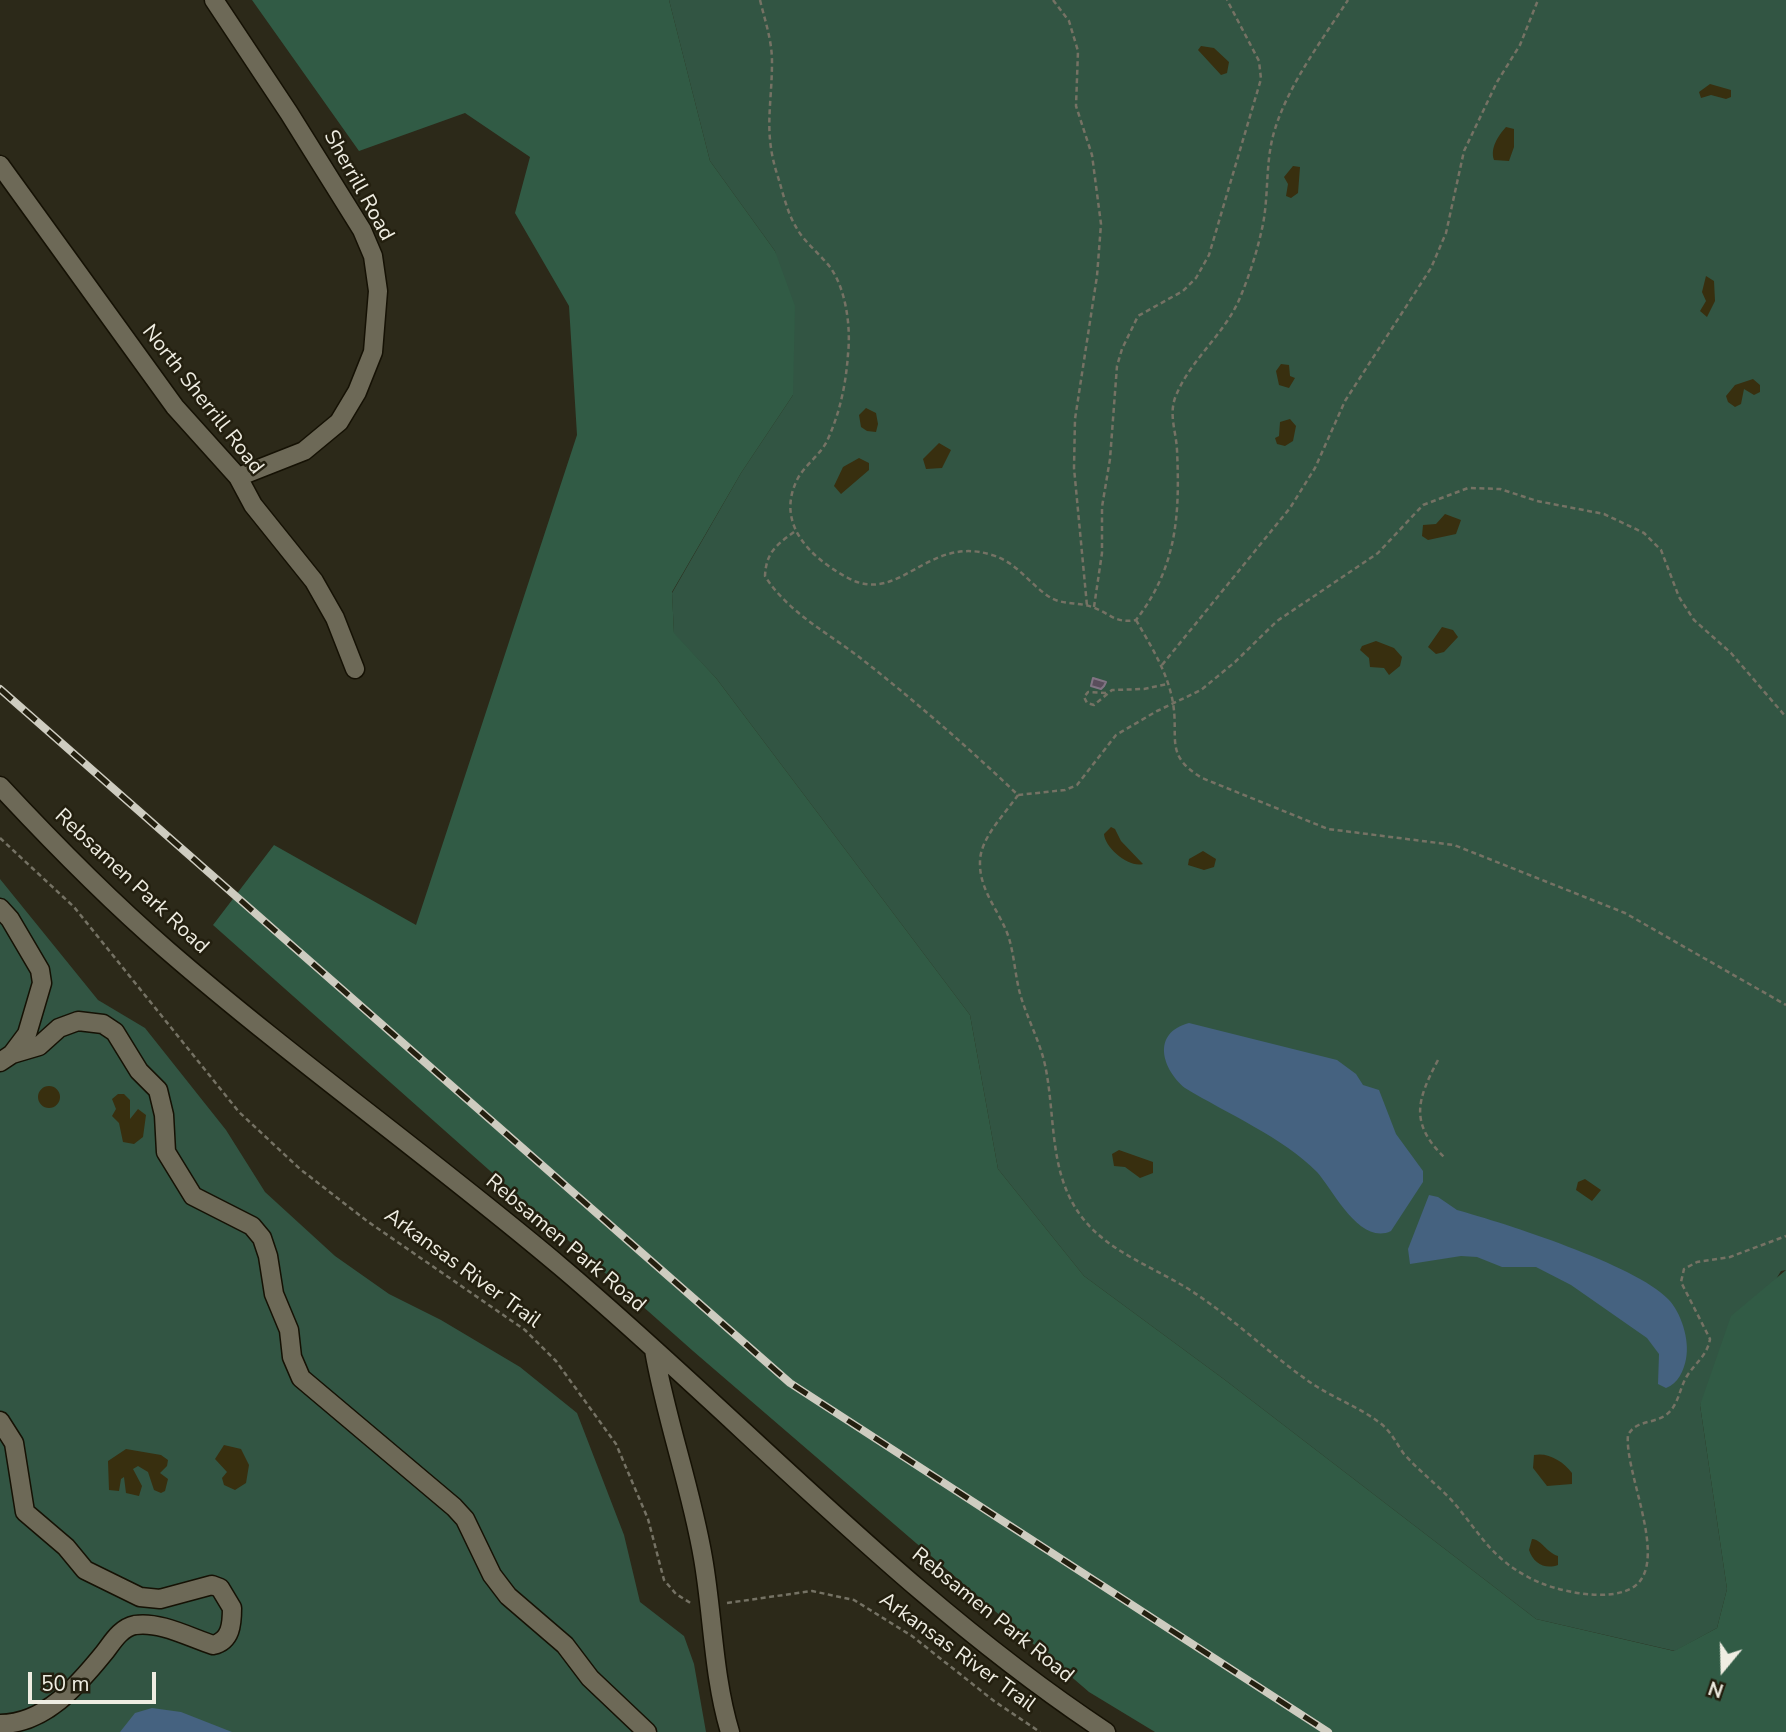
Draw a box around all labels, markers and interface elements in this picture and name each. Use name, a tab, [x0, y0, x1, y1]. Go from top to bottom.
street label: Sherrill Road	[317, 126, 399, 246]
street label: North Sherrill Road	[136, 320, 268, 480]
street label: Rebsamen Park Road	[49, 804, 213, 960]
street label: Rebsamen Park Road	[480, 1170, 650, 1318]
street label: Arkansas River Trail	[379, 1204, 545, 1334]
street label: Rebsamen Park Road	[906, 1543, 1078, 1689]
street label: Arkansas River Trail	[874, 1588, 1040, 1718]
north arrow	[1688, 1634, 1758, 1704]
scale bar	[32, 1658, 159, 1702]
text: 50 m	[41, 1670, 90, 1698]
text: N	[1705, 1674, 1727, 1703]

